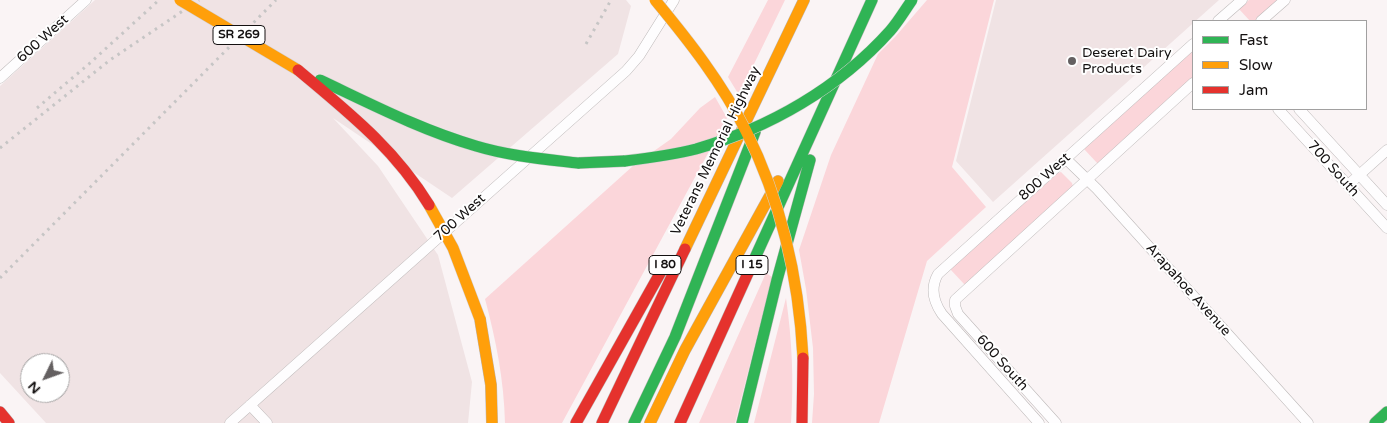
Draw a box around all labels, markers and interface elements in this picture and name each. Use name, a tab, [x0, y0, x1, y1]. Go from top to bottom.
street label: 600 West	[14, 12, 72, 66]
legend	[1192, 20, 1367, 110]
road number: SR 269	[213, 26, 265, 44]
text: Fast	[1239, 31, 1268, 49]
place label: Deseret Dairy Products	[1082, 45, 1171, 78]
marker: Deseret Dairy Products	[1066, 55, 1078, 67]
text: Slow	[1239, 56, 1273, 74]
street label: Veterans Memorial Highway	[668, 64, 764, 238]
text: Jam	[1239, 81, 1268, 99]
street label: 700 South	[1303, 138, 1363, 200]
street label: 800 West	[1016, 150, 1074, 204]
street label: 700 West	[431, 191, 489, 245]
street label: Arapahoe Avenue	[1142, 240, 1234, 340]
road number: I 80	[649, 256, 681, 274]
road number: I 15	[736, 256, 768, 274]
street label: 600 South	[972, 332, 1032, 394]
north arrow	[20, 353, 70, 403]
text: N	[24, 378, 44, 398]

